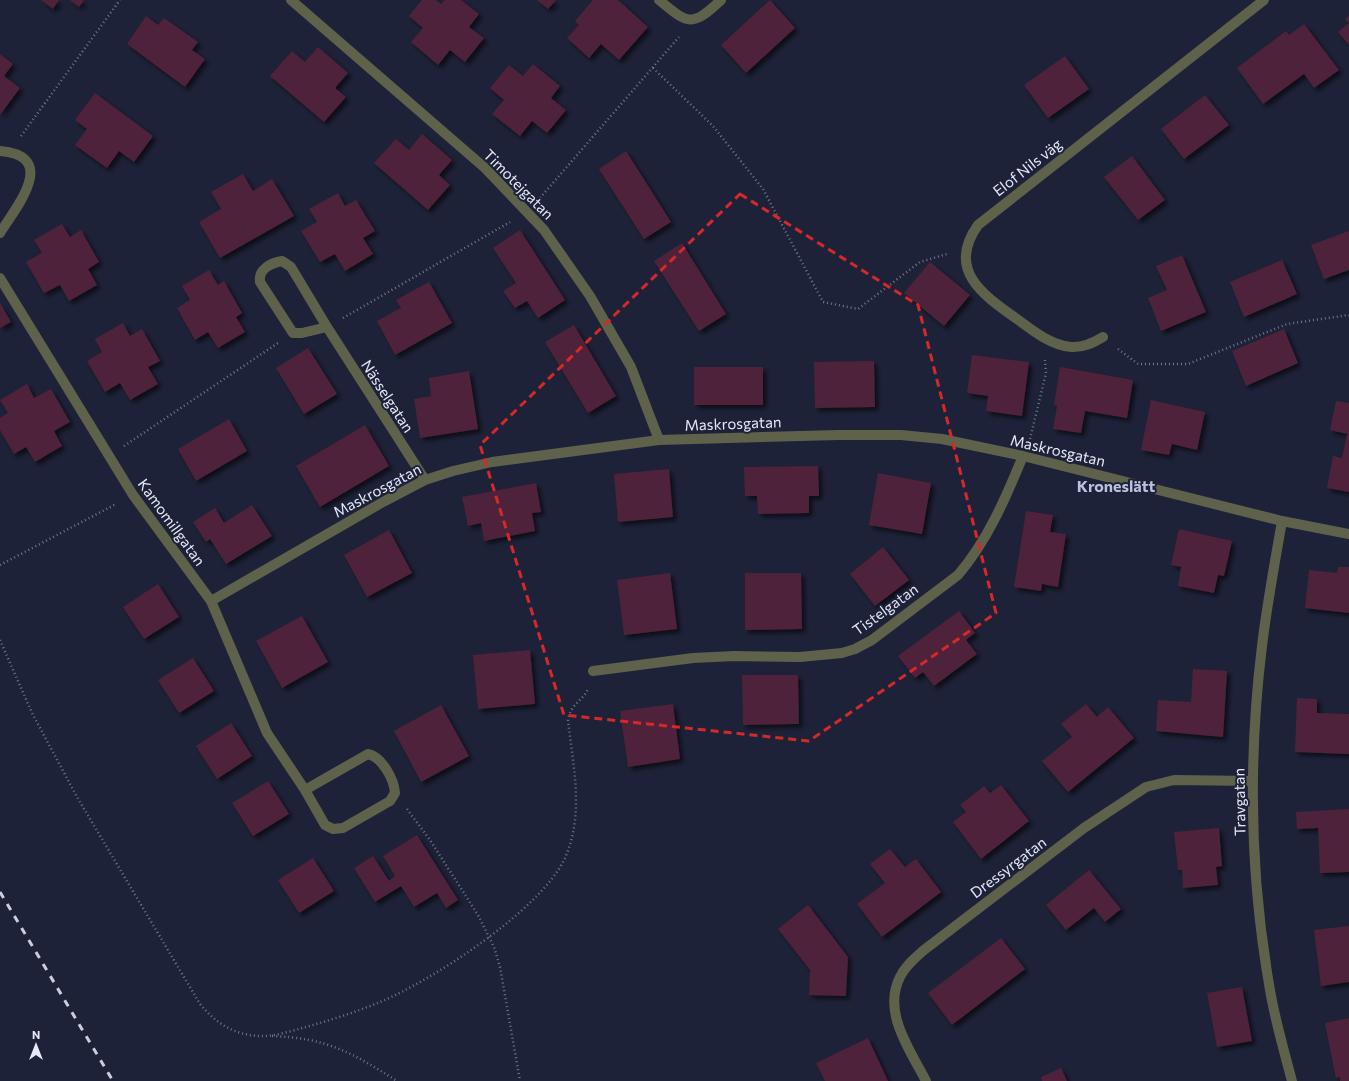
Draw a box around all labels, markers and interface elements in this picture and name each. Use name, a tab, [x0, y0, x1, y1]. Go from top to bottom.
street label: Elof Nils väg	[989, 135, 1065, 199]
street label: Timotejgatan	[480, 145, 558, 223]
street label: Nässelgatan	[358, 356, 418, 436]
street label: Maskrosgatan	[684, 412, 782, 434]
street label: Maskrosgatan	[1009, 430, 1107, 470]
street label: Maskrosgatan	[330, 459, 424, 521]
street label: Kamomillgatan	[134, 475, 210, 569]
district label: Kroneslätt	[1077, 476, 1155, 495]
street label: Tistelgatan	[849, 579, 921, 639]
street label: Travgatan	[1229, 768, 1249, 836]
street label: Dressyrgatan	[966, 833, 1050, 901]
north arrow	[16, 1025, 56, 1065]
text: N	[32, 1028, 40, 1041]

